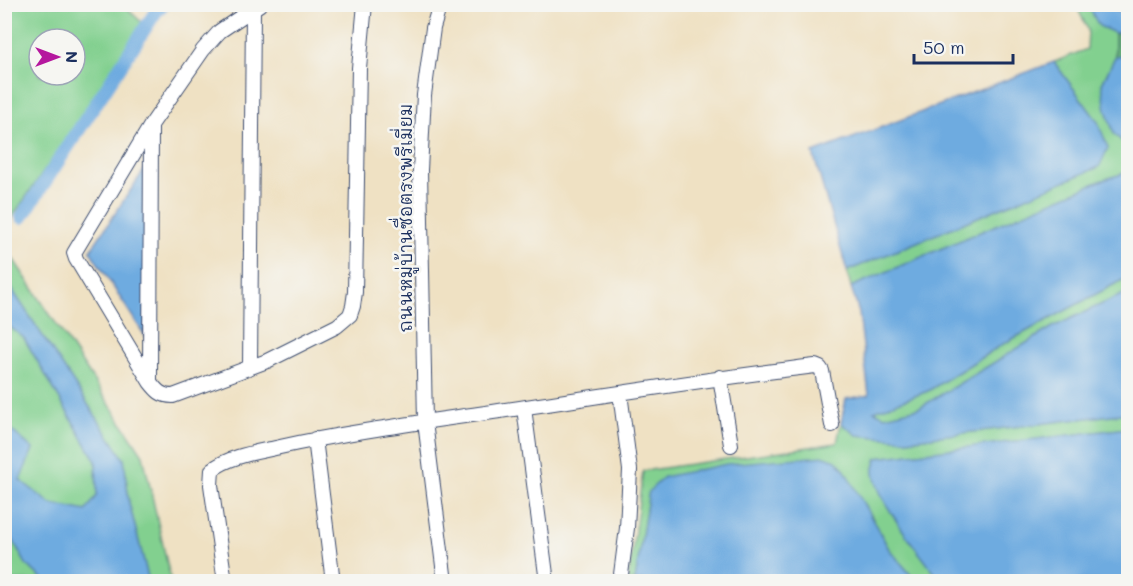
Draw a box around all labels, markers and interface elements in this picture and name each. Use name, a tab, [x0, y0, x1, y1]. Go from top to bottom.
north arrow	[27, 27, 87, 87]
scale bar	[914, 27, 1013, 65]
text: 50 m	[923, 35, 965, 59]
text: N	[62, 51, 83, 63]
street label: ถนนหมู่บ้านซื่อตรงพรีเมี่ยม	[388, 104, 419, 332]

